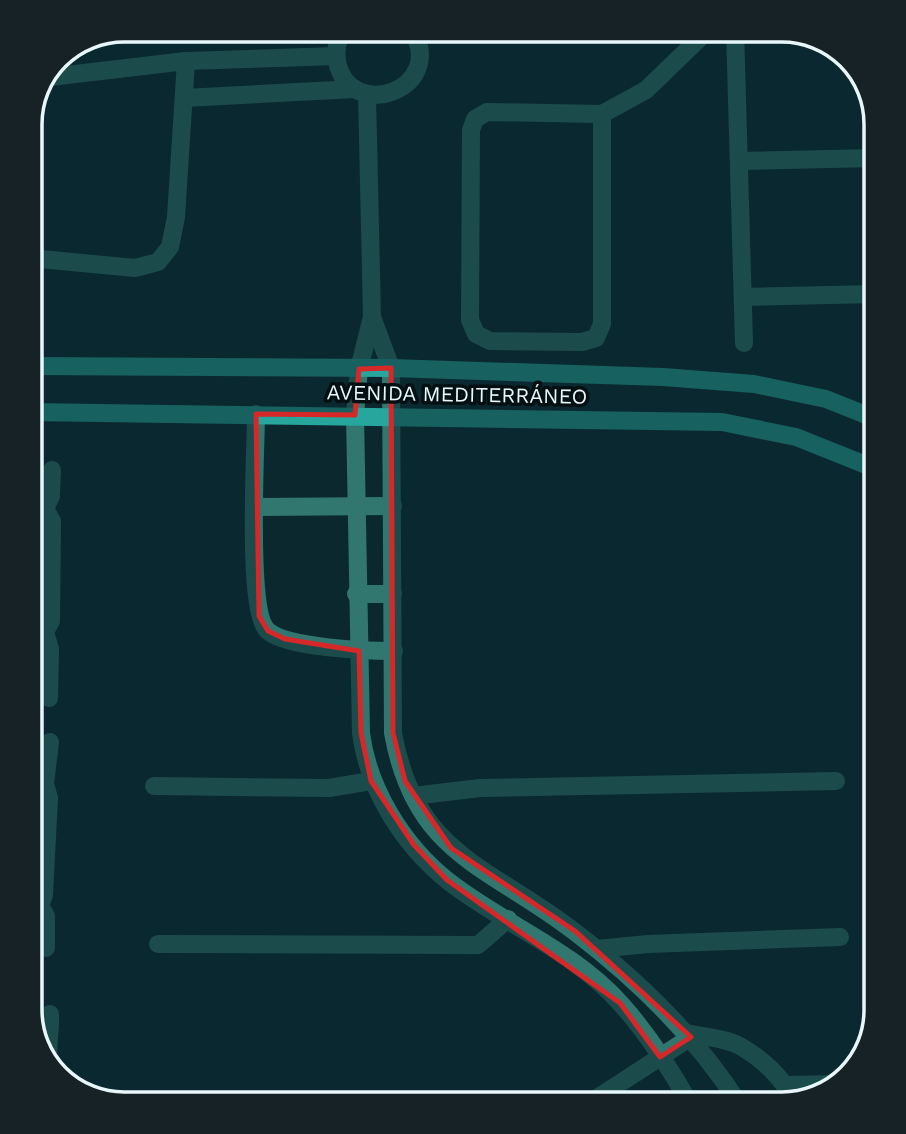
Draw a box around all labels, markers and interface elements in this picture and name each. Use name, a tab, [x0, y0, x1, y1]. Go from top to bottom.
street label: AVENIDA MEDITERRÁNEO	[326, 379, 588, 409]

